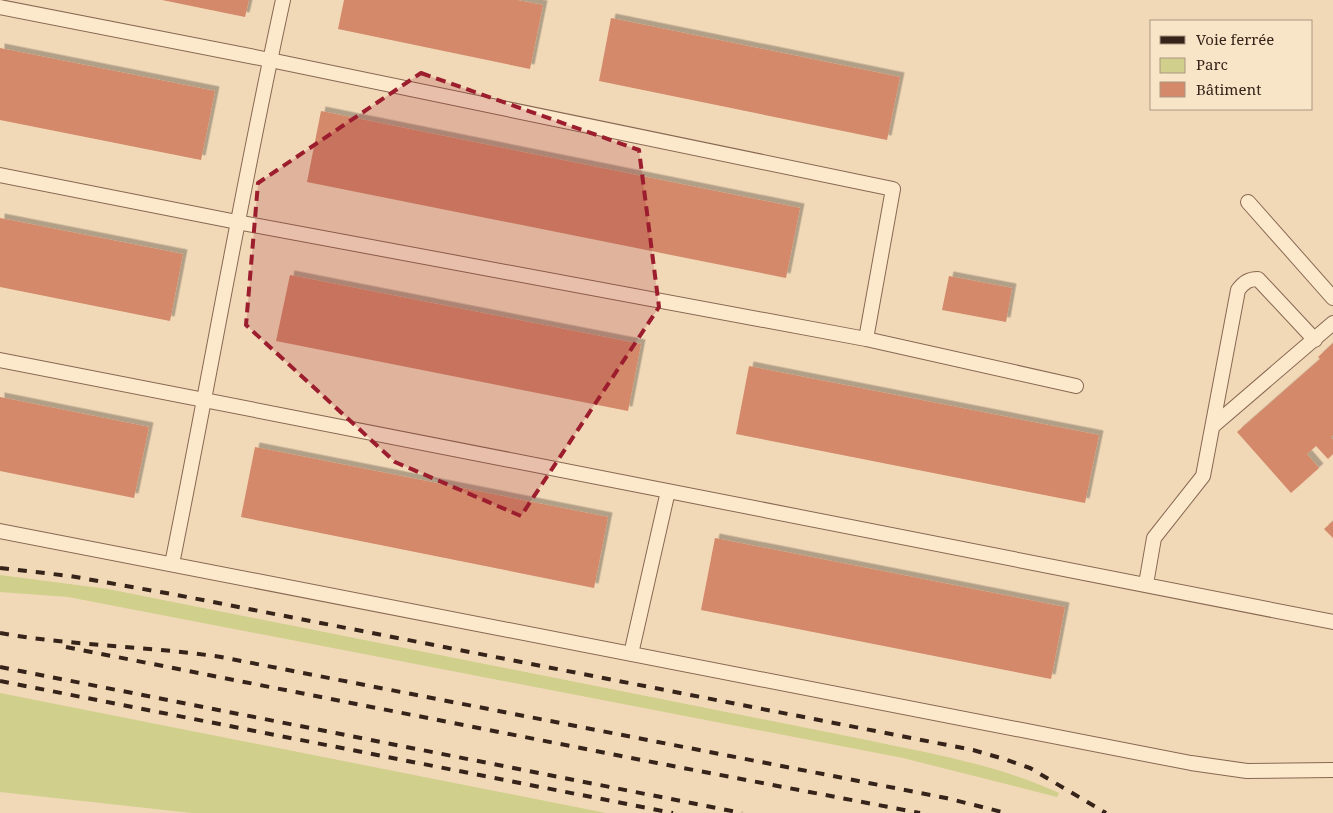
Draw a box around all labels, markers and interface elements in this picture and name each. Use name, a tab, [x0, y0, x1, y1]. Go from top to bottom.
legend	[1150, 20, 1313, 110]
text: Voie ferrée	[1196, 29, 1274, 49]
text: Parc	[1196, 54, 1228, 74]
text: Bâtiment	[1196, 79, 1262, 99]

